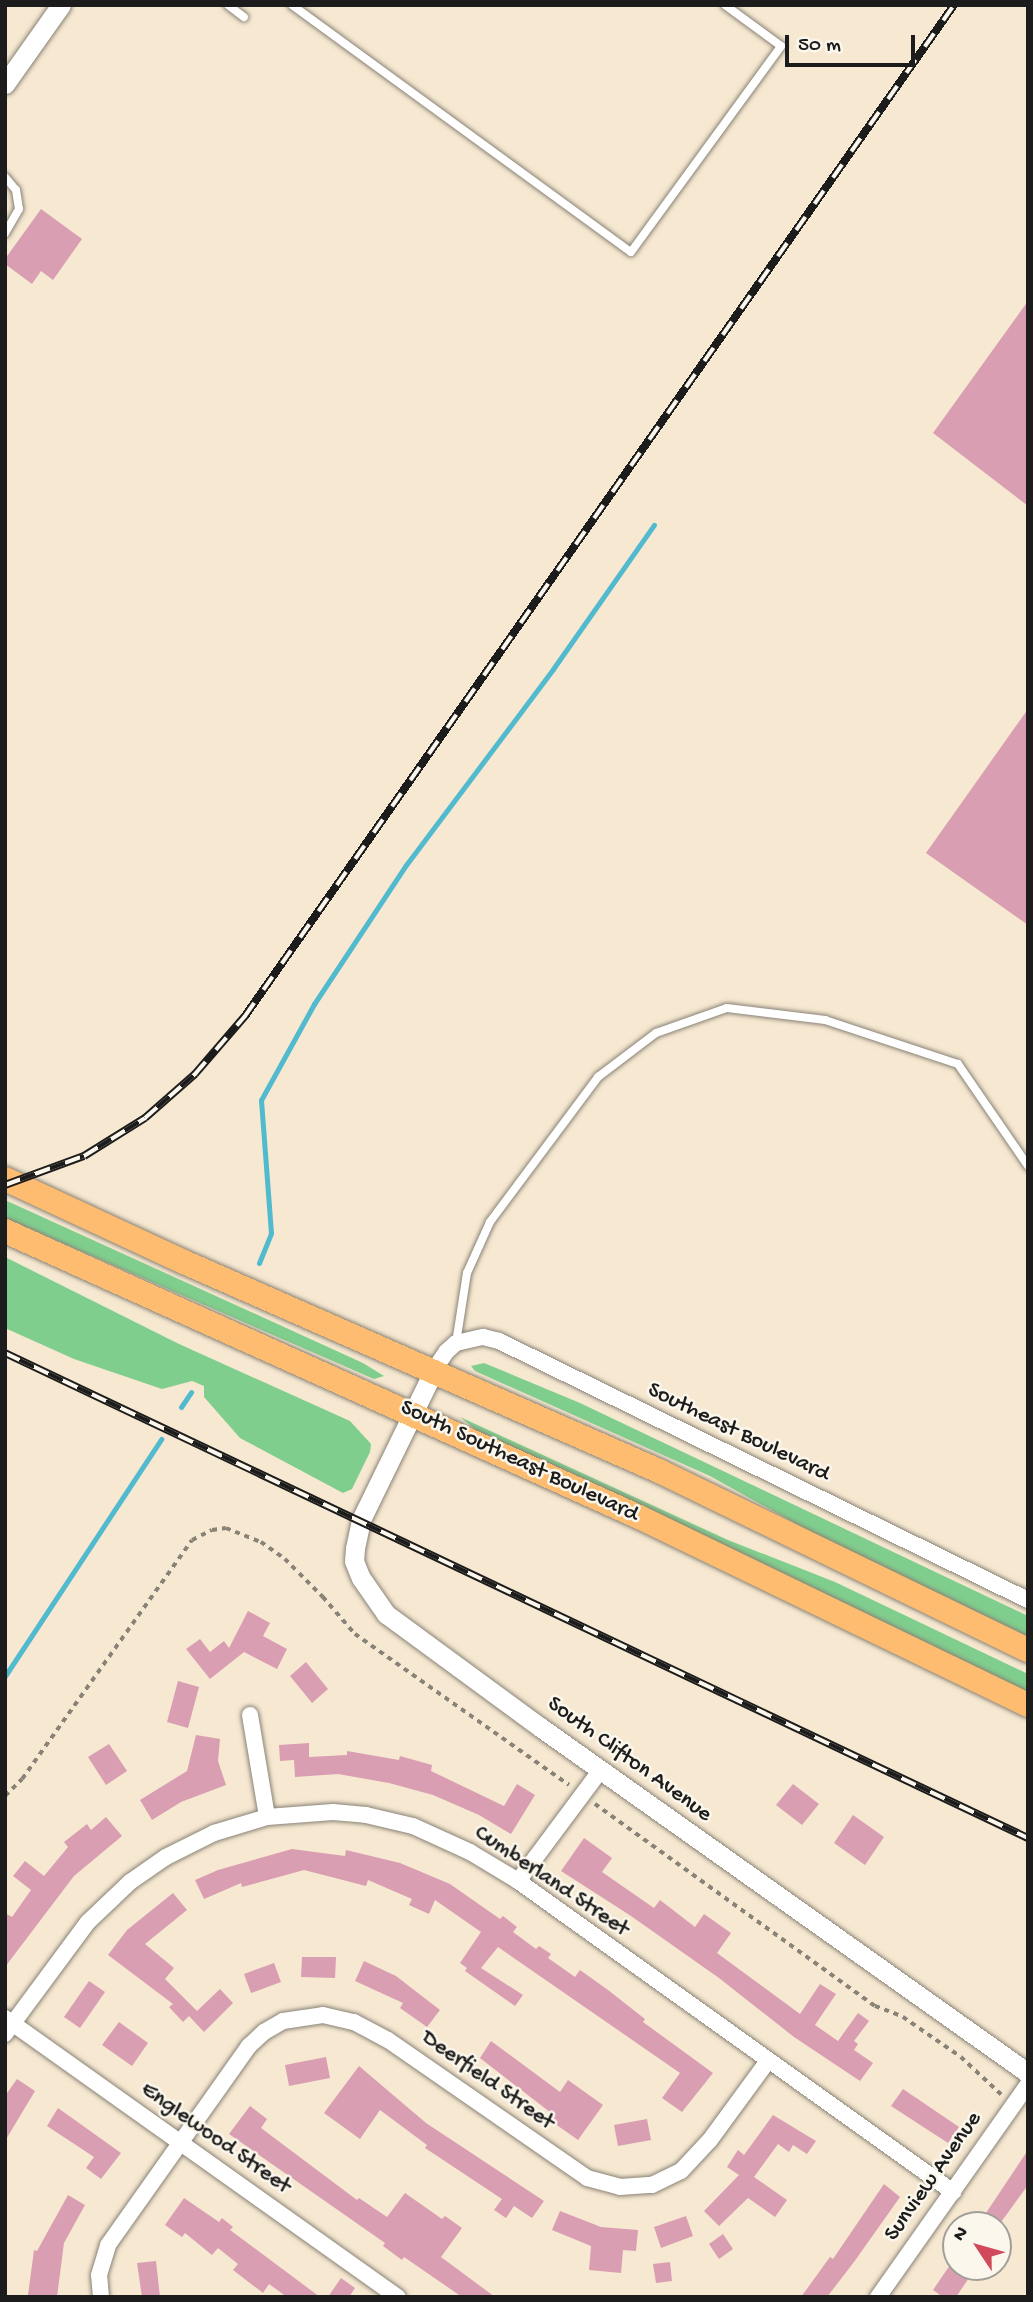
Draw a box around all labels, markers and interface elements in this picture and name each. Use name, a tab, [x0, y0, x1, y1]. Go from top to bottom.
scale bar	[788, 21, 918, 65]
text: 50 m	[798, 34, 841, 59]
street label: Southeast Boulevard	[643, 1377, 833, 1489]
street label: South Southeast Boulevard	[396, 1395, 642, 1529]
street label: South Clifton Avenue	[541, 1691, 717, 1829]
street label: Cumberland Street	[468, 1820, 634, 1944]
street label: Deerfield Street	[415, 2025, 559, 2137]
street label: Englewood Street	[134, 2077, 296, 2201]
street label: Sunview Avenue	[879, 2107, 989, 2247]
north arrow	[942, 2211, 1012, 2281]
text: N	[948, 2223, 974, 2246]

